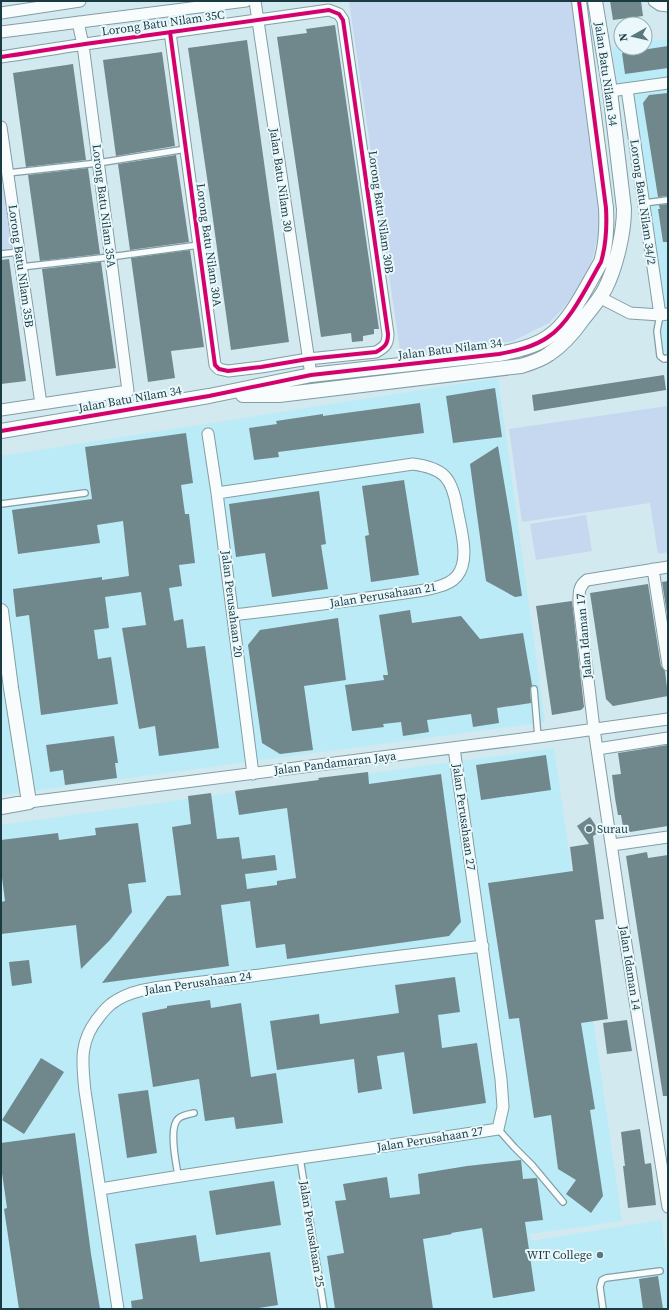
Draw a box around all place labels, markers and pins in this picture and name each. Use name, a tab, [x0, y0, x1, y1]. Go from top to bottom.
place label: Surau	[597, 821, 628, 837]
marker: Surau	[584, 824, 594, 834]
place label: WIT College	[527, 1247, 592, 1263]
marker: WIT College	[595, 1250, 605, 1260]

